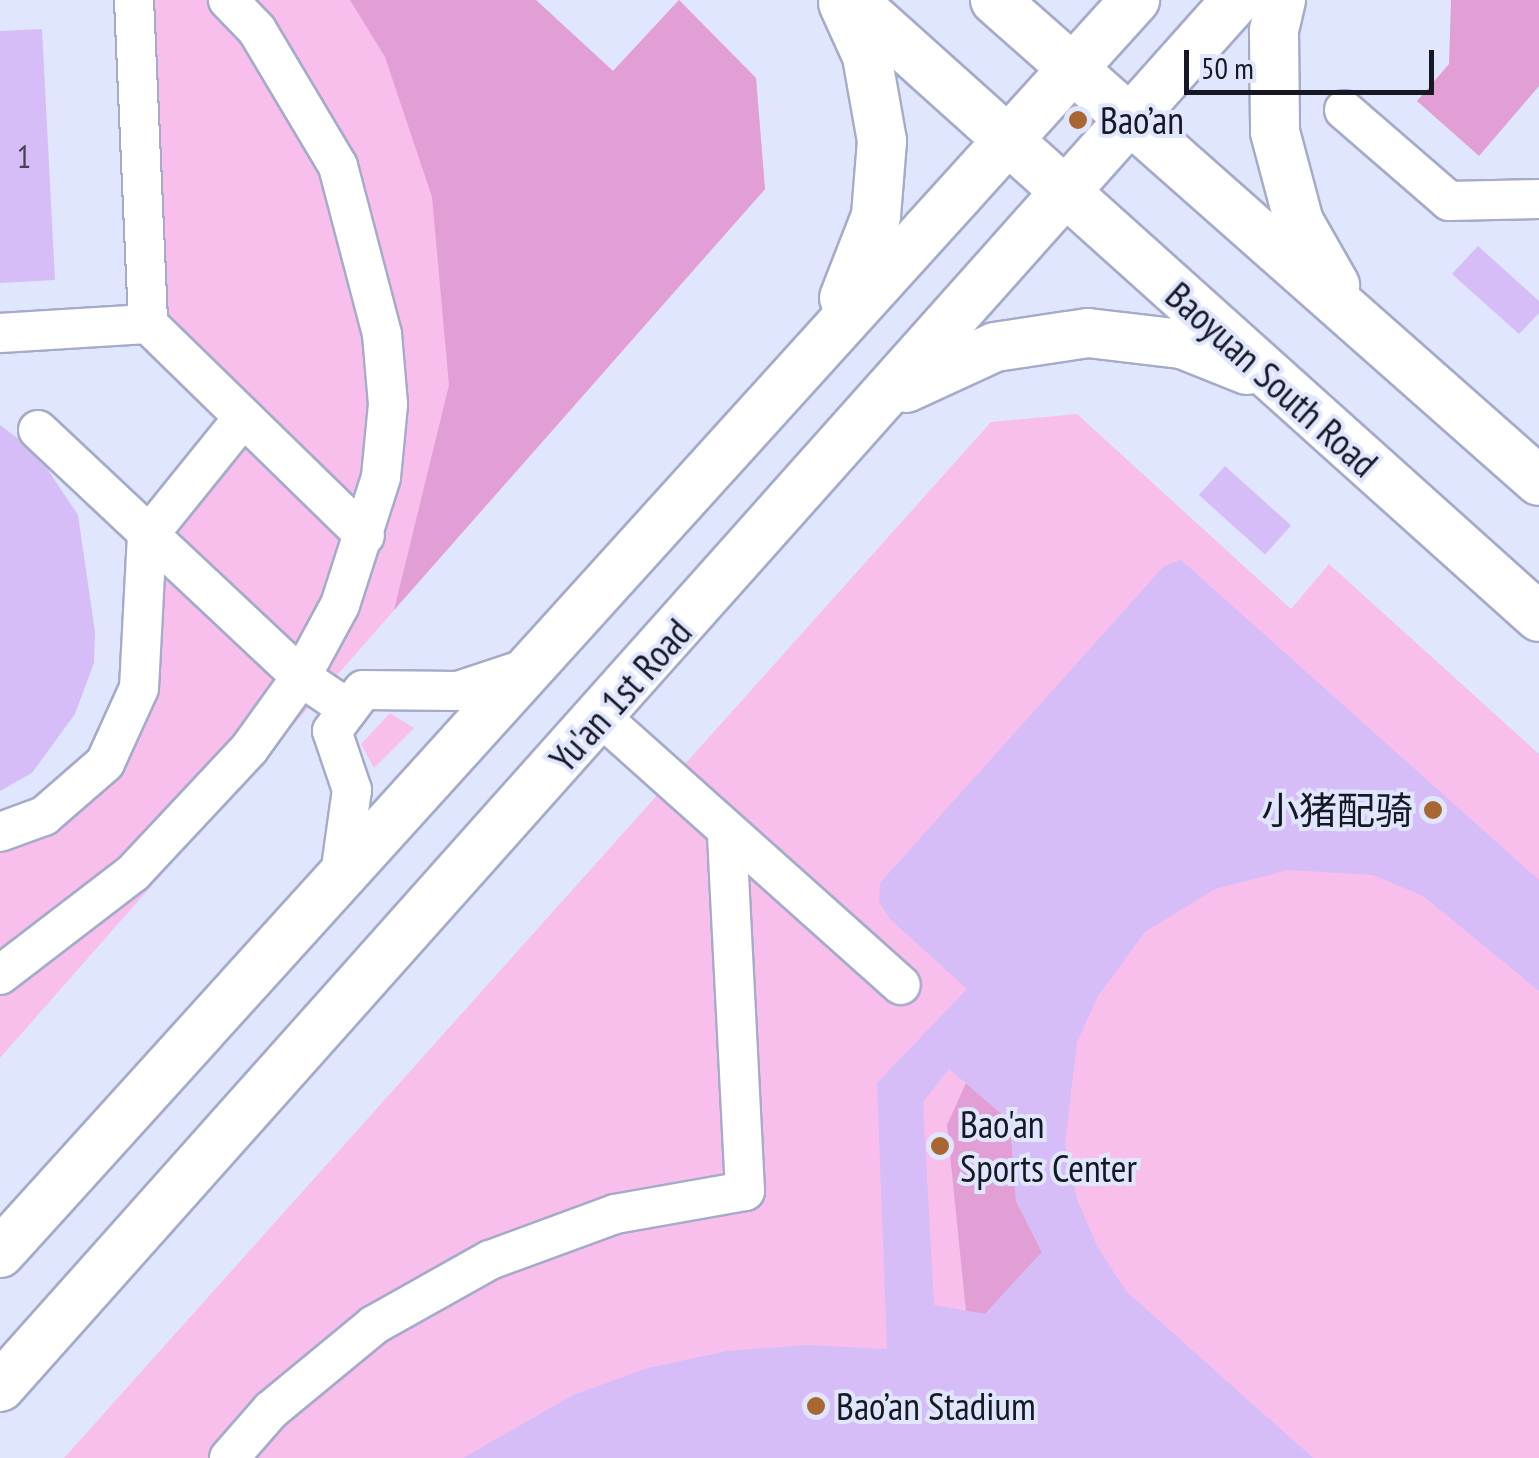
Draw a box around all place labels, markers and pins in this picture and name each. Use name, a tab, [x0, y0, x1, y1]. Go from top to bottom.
place label: Bao’an	[1100, 97, 1184, 143]
marker: Bao’an	[1065, 107, 1091, 133]
place label: 小猪配骑	[1261, 787, 1413, 833]
marker: 小猪配骑	[1422, 799, 1444, 821]
place label: Bao'an Sports Center	[960, 1101, 1137, 1190]
marker: Bao'an Sports Center	[929, 1135, 951, 1157]
place label: Bao’an Stadium	[836, 1383, 1036, 1429]
marker: Bao’an Stadium	[805, 1395, 827, 1417]

